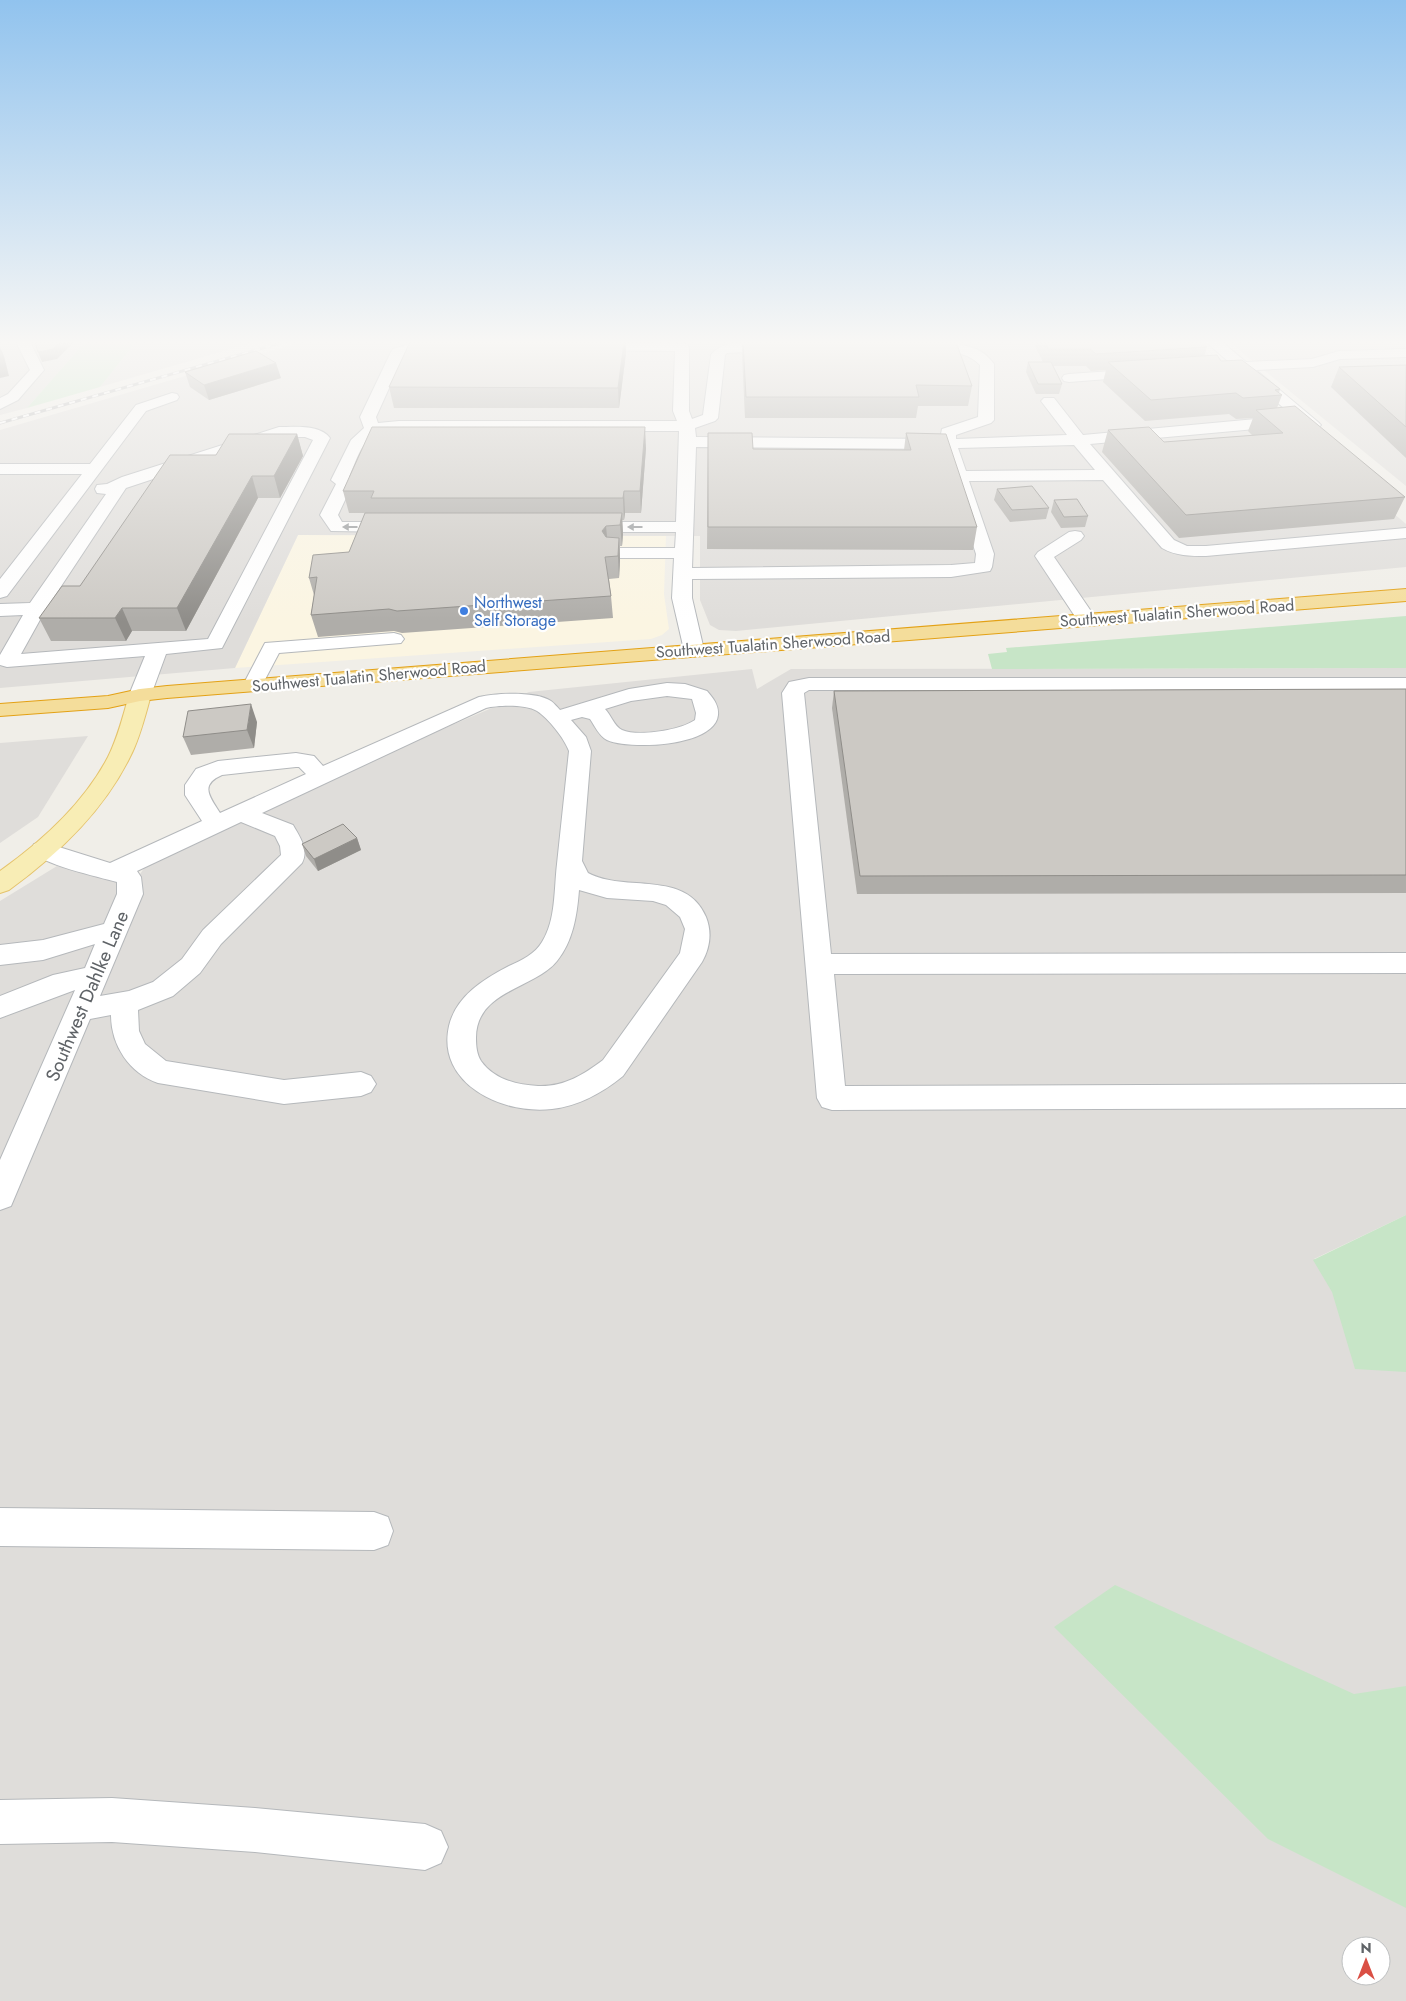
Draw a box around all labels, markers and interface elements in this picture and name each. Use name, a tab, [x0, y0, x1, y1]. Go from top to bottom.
one-way arrow	[342, 523, 358, 531]
one-way arrow	[627, 523, 643, 531]
place label: Northwest Self Storage	[474, 591, 556, 632]
street label: Southwest Tualatin Sherwood Road	[1059, 593, 1295, 633]
marker: Northwest Self Storage	[458, 605, 470, 617]
street label: Southwest Tualatin Sherwood Road	[655, 624, 891, 664]
street label: Southwest Tualatin Sherwood Road	[251, 654, 487, 698]
street label: Southwest Dahlke Lane	[39, 906, 135, 1085]
north arrow	[1341, 1936, 1391, 1986]
text: N	[1360, 1938, 1372, 1958]

